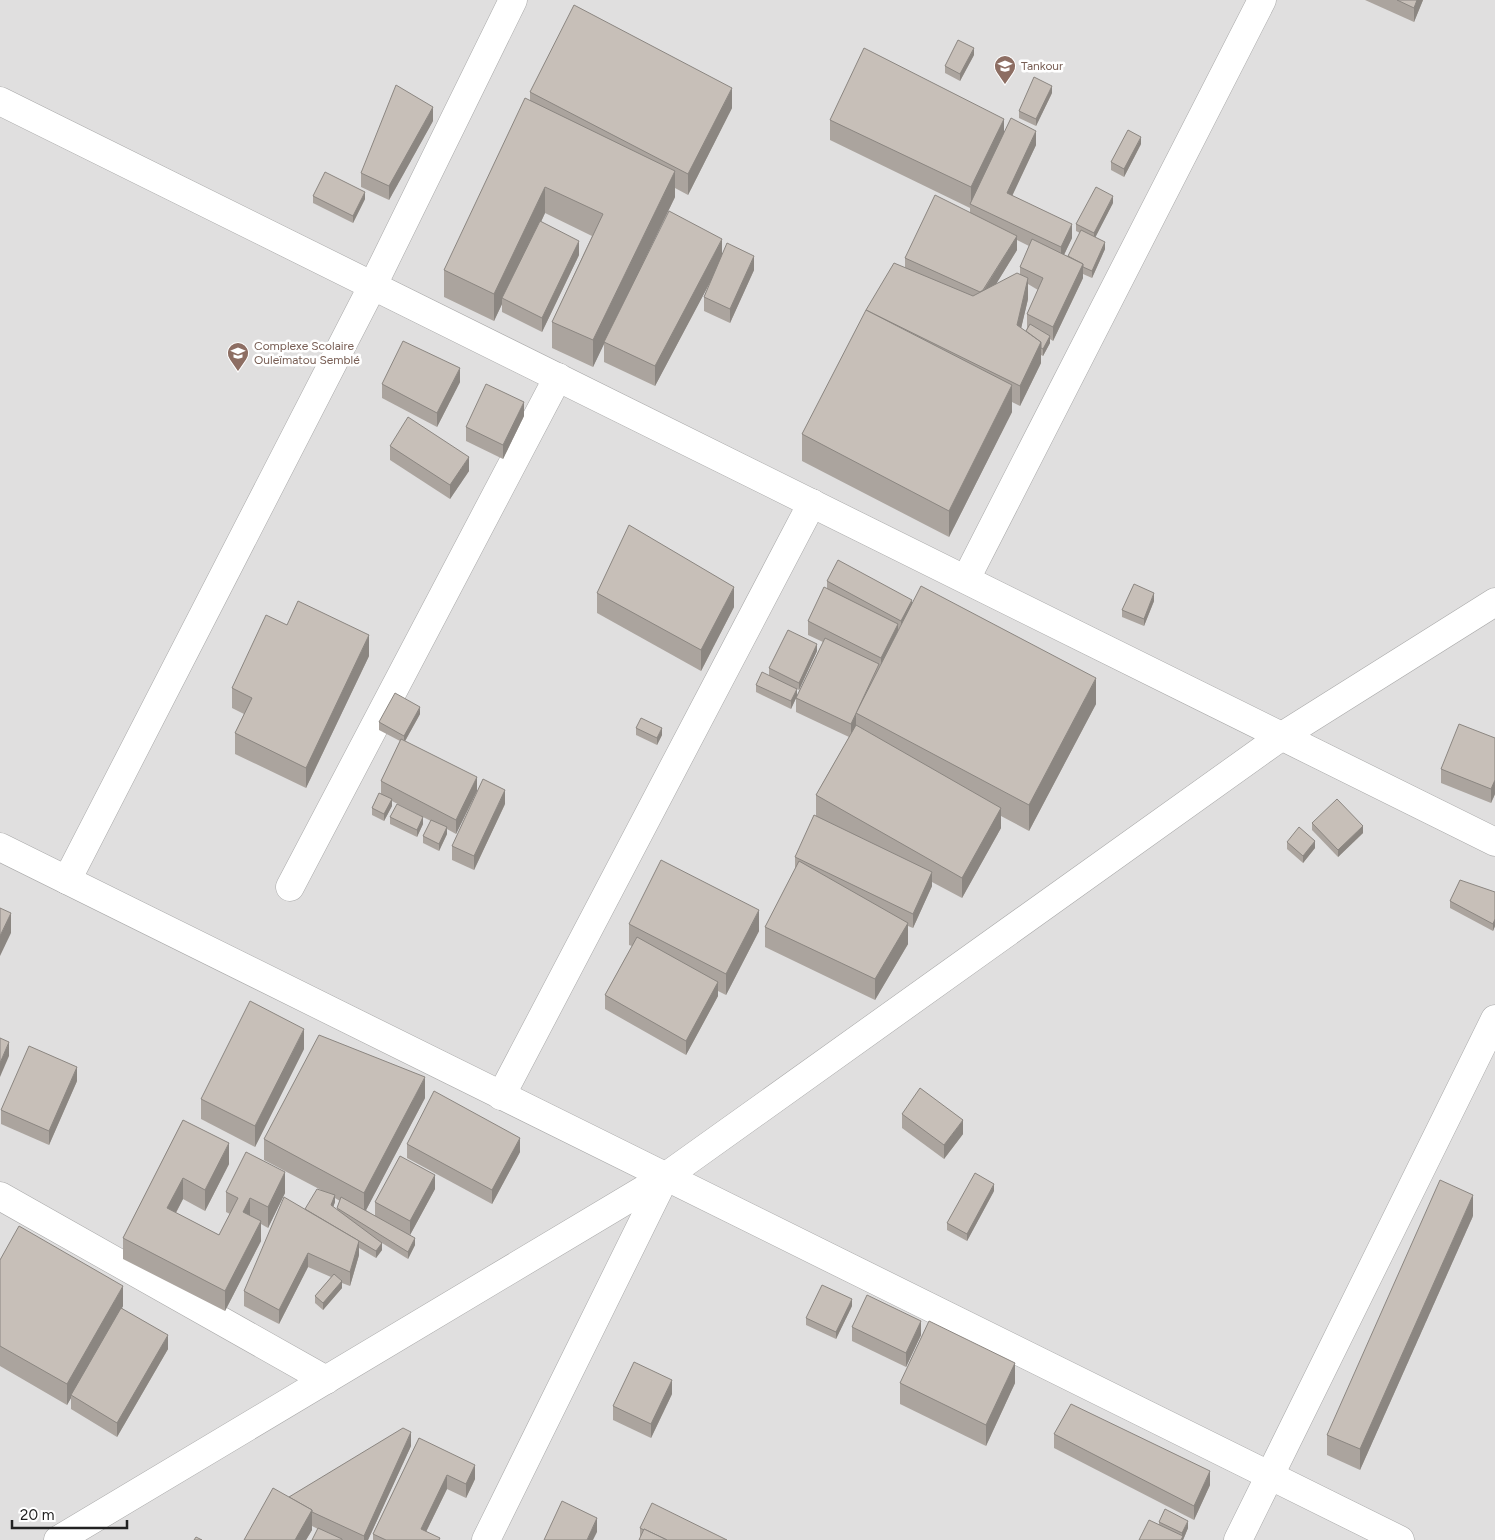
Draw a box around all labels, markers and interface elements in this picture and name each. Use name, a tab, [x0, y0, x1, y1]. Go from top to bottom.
school or university icon: Tankour	[993, 54, 1017, 85]
place label: Tankour	[1021, 59, 1063, 73]
place label: Complexe Scolaire Ouleïmatou Semblé	[254, 339, 360, 367]
school or university icon: Complexe Scolaire Ouleïmatou Semblé	[226, 341, 250, 372]
scale bar	[12, 1498, 128, 1530]
text: 20 m	[20, 1506, 54, 1524]

